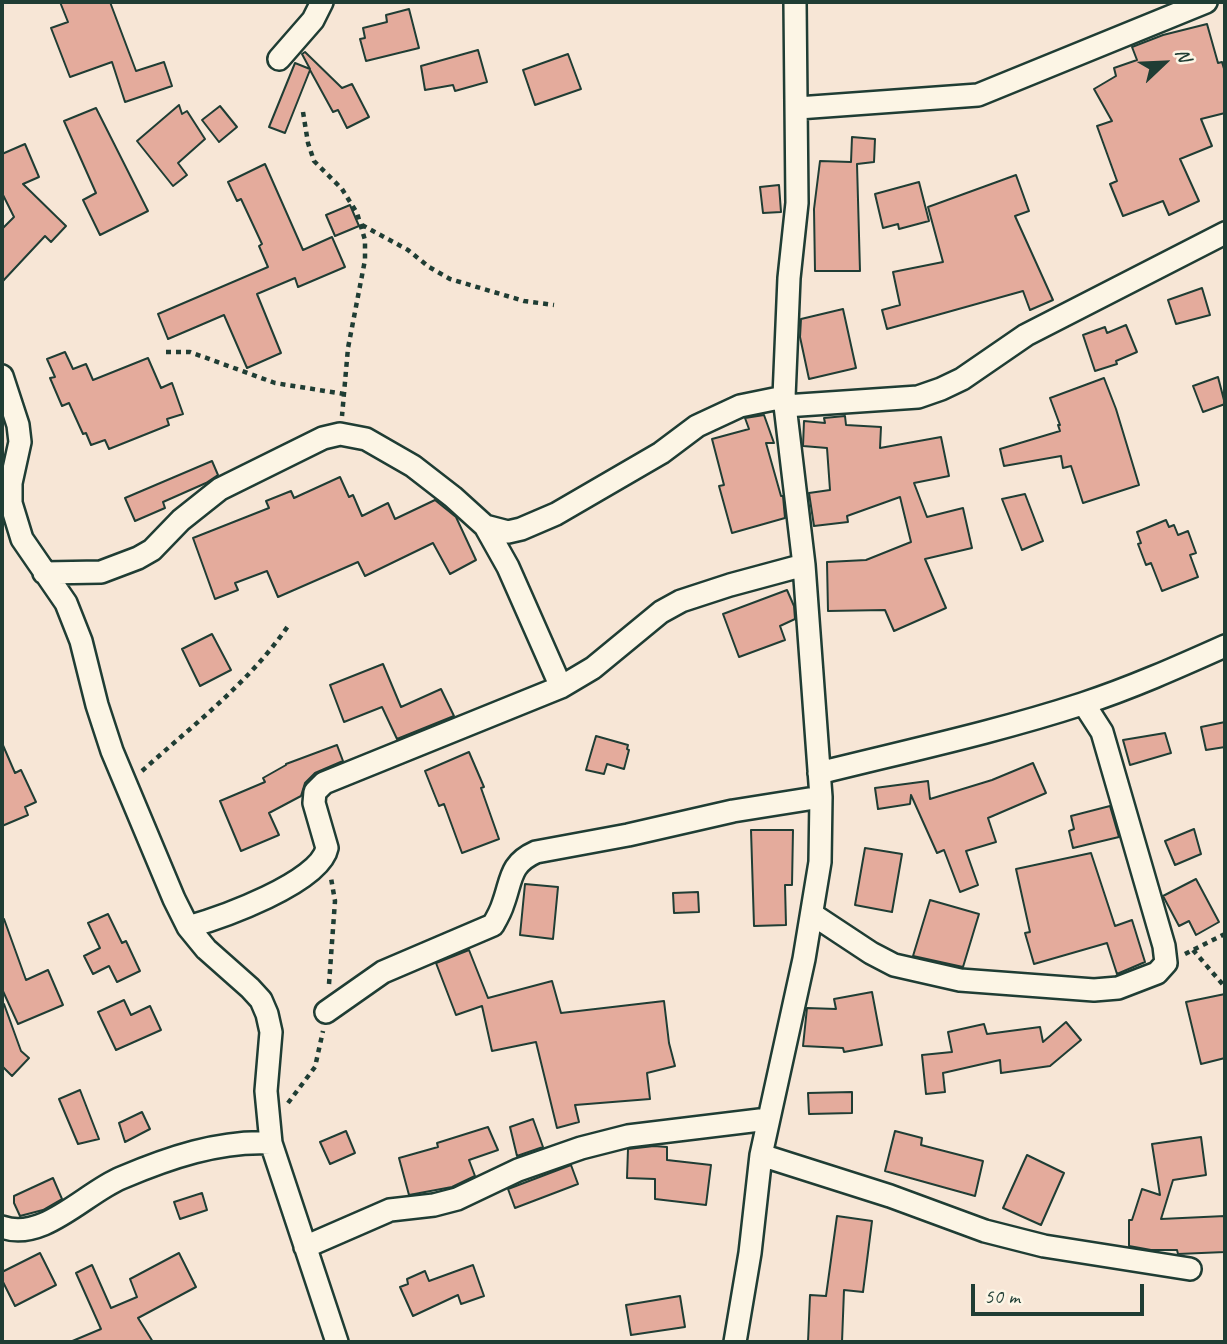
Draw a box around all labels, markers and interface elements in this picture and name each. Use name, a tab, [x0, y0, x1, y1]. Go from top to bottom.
north arrow	[1129, 28, 1199, 98]
text: N	[1170, 45, 1197, 65]
scale bar	[975, 1270, 1148, 1314]
text: 50 m	[984, 1283, 1020, 1309]

